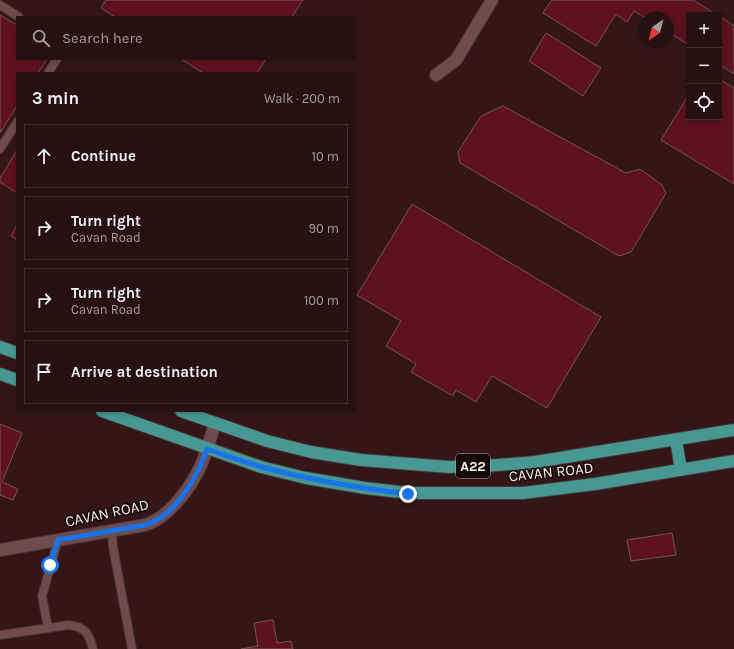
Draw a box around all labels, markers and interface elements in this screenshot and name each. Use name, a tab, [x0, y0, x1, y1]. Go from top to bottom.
north arrow	[638, 12, 674, 48]
map controls	[686, 12, 722, 120]
button: +	[686, 12, 722, 48]
search box	[16, 16, 356, 60]
icon: search	[30, 27, 52, 49]
text: Search here	[62, 29, 143, 47]
button: −	[686, 48, 722, 84]
button: locate	[686, 84, 722, 120]
text: 3 min	[32, 88, 79, 108]
text: Walk · 200 m	[264, 91, 340, 106]
icon: ahead	[33, 145, 55, 167]
text: Continue	[71, 147, 136, 165]
text: 10 m	[312, 149, 339, 164]
text: Turn right	[71, 212, 141, 230]
icon: right	[33, 217, 55, 239]
text: 90 m	[308, 221, 339, 236]
text: Cavan Road	[71, 230, 141, 245]
text: Turn right	[71, 284, 141, 302]
icon: right	[33, 289, 55, 311]
text: 100 m	[304, 293, 339, 308]
text: Cavan Road	[71, 302, 141, 317]
icon: arrive	[33, 361, 55, 383]
text: Arrive at destination	[71, 363, 218, 381]
road number: A22	[456, 454, 490, 478]
street label: CAVAN ROAD	[508, 459, 594, 485]
route end	[399, 485, 417, 503]
street label: CAVAN ROAD	[63, 495, 151, 531]
route start	[41, 556, 59, 574]

